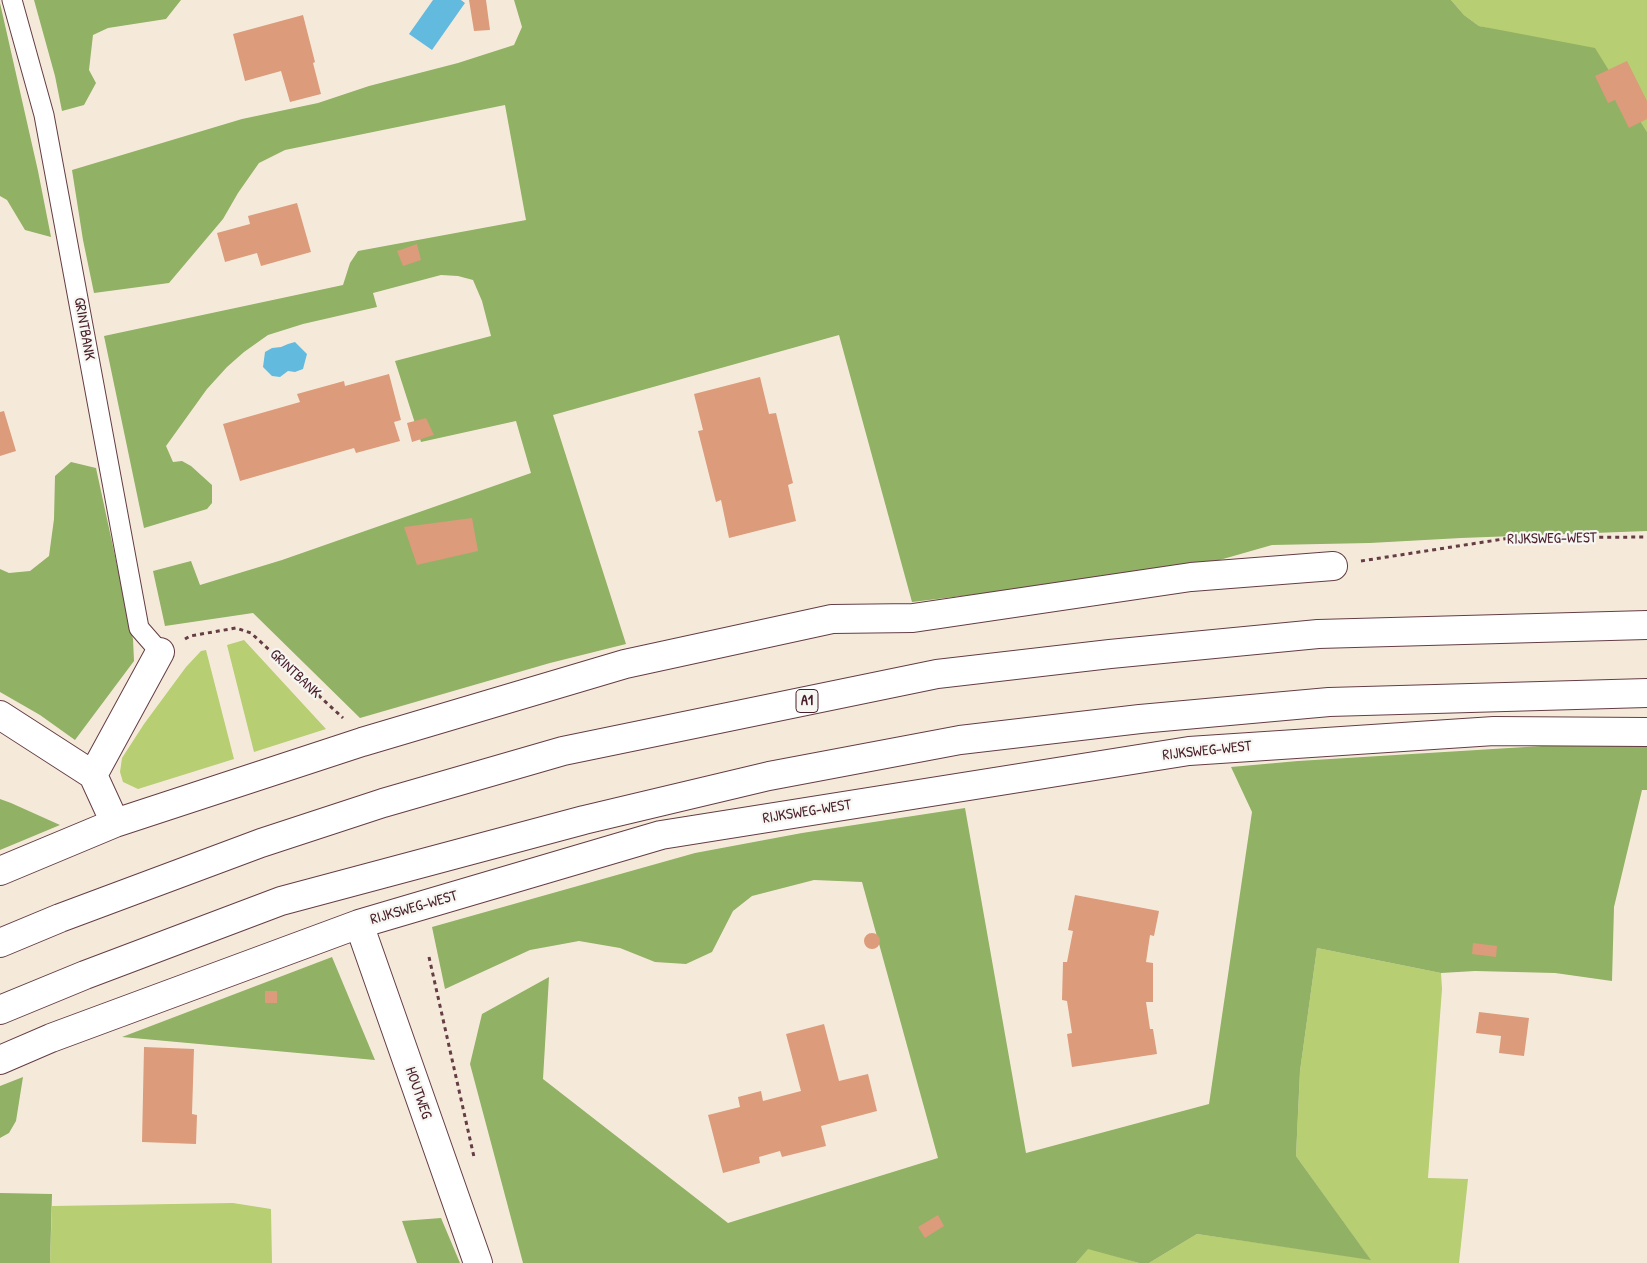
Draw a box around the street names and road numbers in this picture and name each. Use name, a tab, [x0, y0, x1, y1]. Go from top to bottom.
street label: GRINTBANK	[70, 296, 98, 362]
street label: RIJKSWEG-WEST	[1507, 529, 1597, 549]
street label: GRINTBANK	[266, 646, 324, 702]
road number: A1	[796, 689, 818, 712]
street label: RIJKSWEG-WEST	[1162, 737, 1252, 765]
street label: RIJKSWEG-WEST	[761, 796, 853, 828]
street label: RIJKSWEG-WEST	[368, 887, 460, 929]
street label: HOUTWEG	[401, 1065, 435, 1121]

